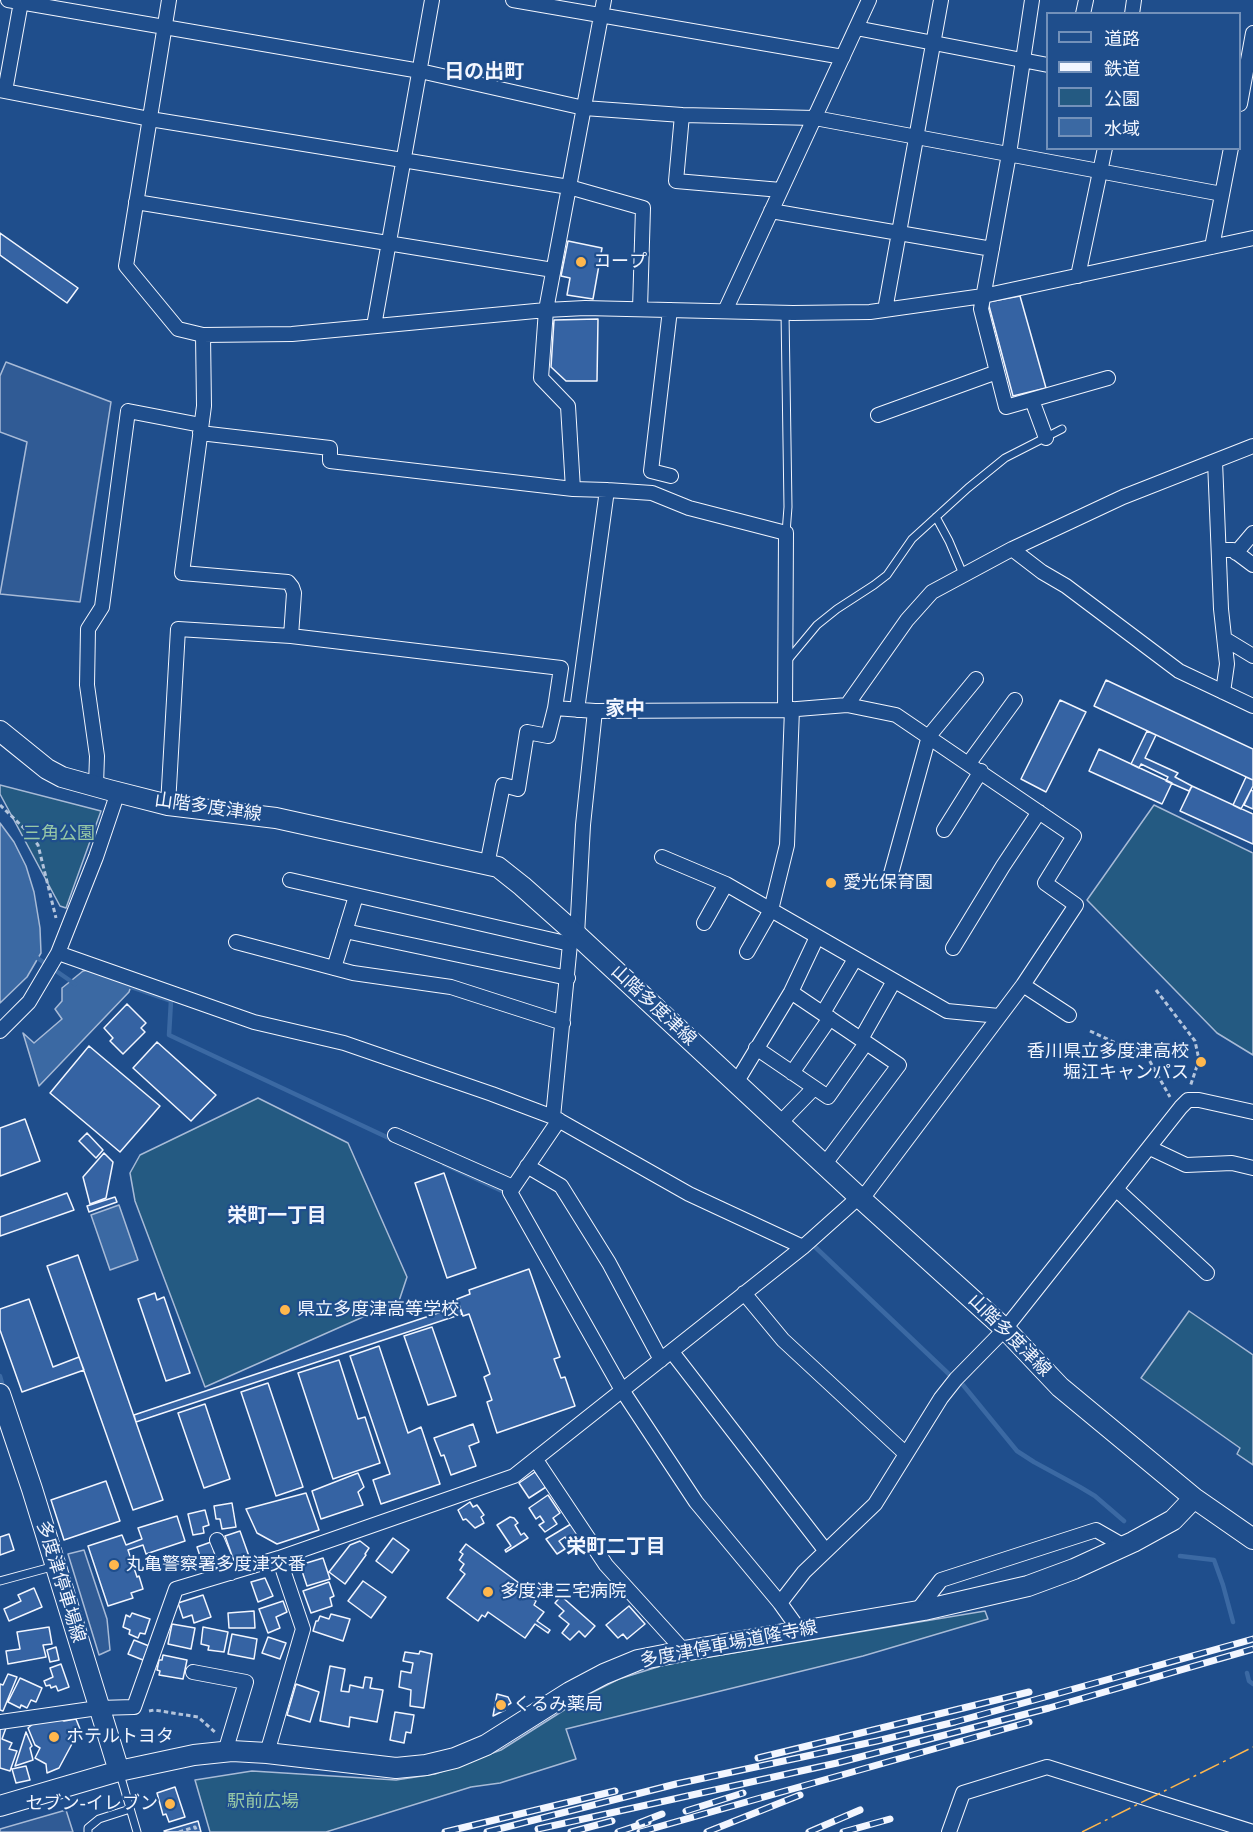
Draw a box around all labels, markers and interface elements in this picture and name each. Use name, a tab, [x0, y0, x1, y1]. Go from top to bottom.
legend	[1046, 12, 1241, 150]
text: 道路	[1104, 28, 1140, 49]
text: 鉄道	[1104, 58, 1140, 79]
district label: 日の出町	[444, 61, 524, 85]
text: 公園	[1104, 88, 1140, 109]
text: 水域	[1104, 118, 1140, 139]
place label: コープ	[593, 251, 647, 273]
marker: コープ	[574, 255, 588, 269]
district label: 家中	[605, 698, 645, 722]
street label: 山階多度津線	[153, 790, 263, 826]
park label: 三角公園	[23, 823, 95, 845]
place label: 愛光保育園	[843, 872, 933, 894]
marker: 愛光保育園	[824, 876, 838, 890]
street label: 山階多度津線	[606, 961, 700, 1051]
place label: 香川県立多度津高校 堀江キャンパス	[1027, 1041, 1189, 1084]
marker: 香川県立多度津高校 堀江キャンパス	[1194, 1055, 1208, 1069]
district label: 栄町一丁目	[227, 1205, 327, 1229]
street label: 山階多度津線	[963, 1290, 1055, 1382]
place label: 県立多度津高等学校	[297, 1299, 459, 1321]
marker: 県立多度津高等学校	[278, 1303, 292, 1317]
street label: 多度津停車場線	[31, 1519, 89, 1645]
district label: 栄町二丁目	[566, 1536, 666, 1560]
place label: 丸亀警察署多度津交番	[126, 1554, 306, 1576]
marker: 丸亀警察署多度津交番	[107, 1558, 121, 1572]
place label: 多度津三宅病院	[500, 1581, 626, 1603]
marker: 多度津三宅病院	[481, 1585, 495, 1599]
street label: 多度津停車場道隆寺線	[639, 1617, 819, 1673]
place label: くるみ薬局	[513, 1694, 603, 1716]
marker: くるみ薬局	[494, 1698, 508, 1712]
place label: ホテルトヨタ	[66, 1726, 174, 1748]
marker: ホテルトヨタ	[47, 1730, 61, 1744]
park label: 駅前広場	[227, 1791, 299, 1813]
place label: セブン-イレブン	[26, 1793, 158, 1815]
marker: セブン-イレブン	[163, 1797, 177, 1811]

